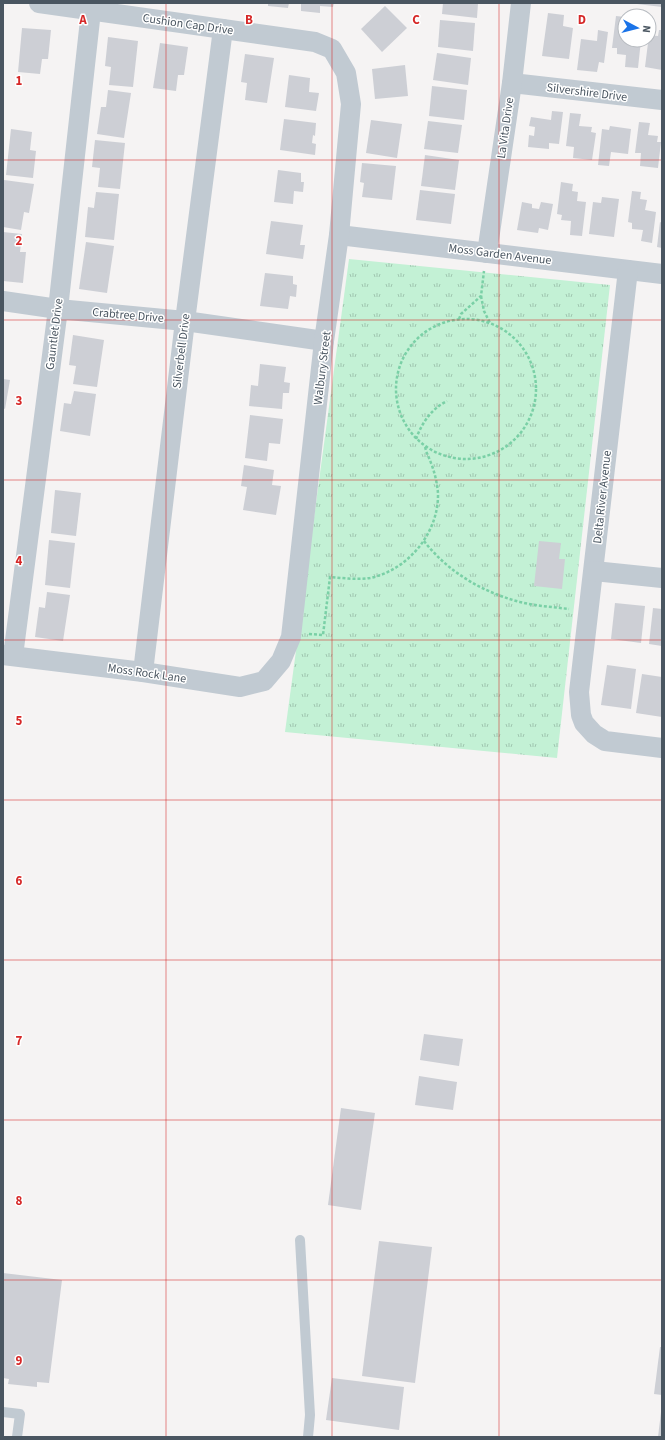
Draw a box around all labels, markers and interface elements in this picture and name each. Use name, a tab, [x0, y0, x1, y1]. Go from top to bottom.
north arrow	[617, 8, 657, 48]
street label: Cushion Cap Drive	[142, 10, 234, 39]
text: A	[78, 11, 87, 29]
text: B	[245, 11, 253, 29]
text: C	[412, 11, 420, 29]
text: D	[578, 11, 586, 29]
text: N	[639, 25, 654, 34]
text: 1	[16, 72, 23, 90]
street label: Silvershire Drive	[546, 79, 628, 106]
street label: La Vita Drive	[493, 96, 518, 160]
text: 2	[16, 232, 23, 250]
street label: Moss Garden Avenue	[447, 240, 552, 269]
street label: Gauntlet Drive	[42, 297, 67, 371]
street label: Crabtree Drive	[92, 304, 164, 327]
street label: Silverbell Drive	[168, 313, 195, 389]
street label: Walbury Street	[310, 330, 335, 406]
text: 3	[16, 392, 23, 410]
street label: Delta River Avenue	[589, 450, 616, 544]
text: 4	[16, 552, 23, 570]
street label: Moss Rock Lane	[107, 660, 187, 687]
text: 5	[16, 712, 23, 730]
text: 6	[16, 872, 23, 890]
text: 7	[16, 1032, 23, 1050]
text: 8	[16, 1192, 23, 1210]
text: 9	[16, 1352, 23, 1370]

